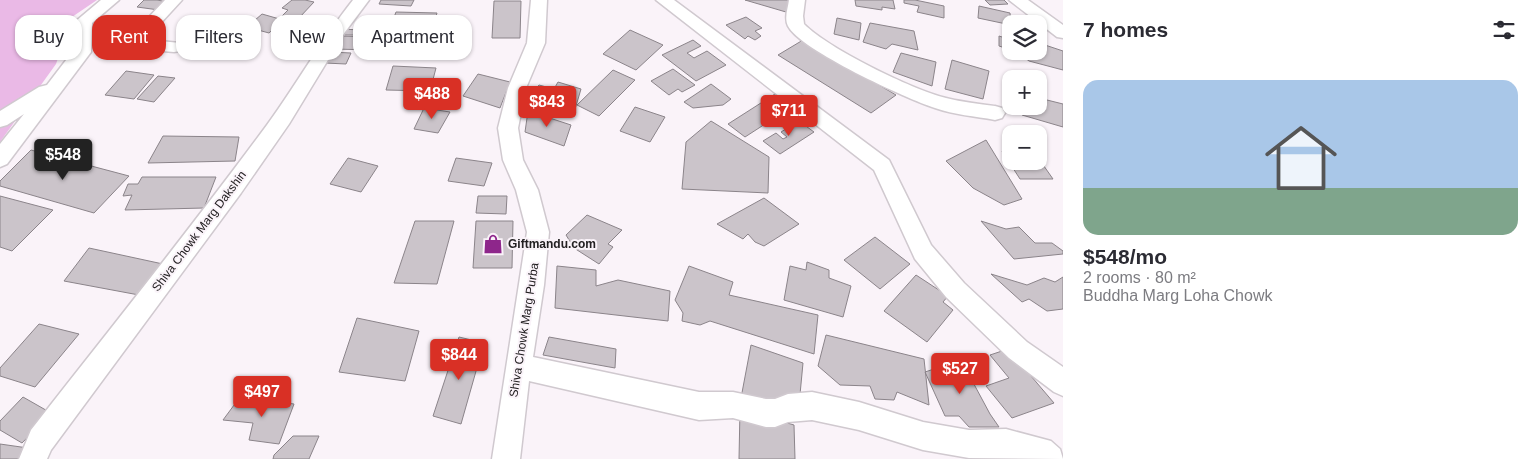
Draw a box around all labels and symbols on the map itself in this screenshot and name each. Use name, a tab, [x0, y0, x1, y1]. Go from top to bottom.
pin: $488	[402, 78, 462, 120]
pin: $843	[517, 86, 577, 128]
pin: $711	[759, 94, 819, 137]
pin: $548	[33, 138, 93, 181]
street label: Shiva Chowk Marg Dakshin	[149, 168, 249, 294]
shop icon: Giftmandu.com	[482, 233, 504, 255]
place label: Giftmandu.com	[508, 237, 596, 251]
street label: Shiva Chowk Marg Purba	[506, 261, 542, 398]
pin: $844	[429, 338, 489, 381]
pin: $527	[930, 352, 990, 395]
pin: $497	[232, 376, 292, 418]

